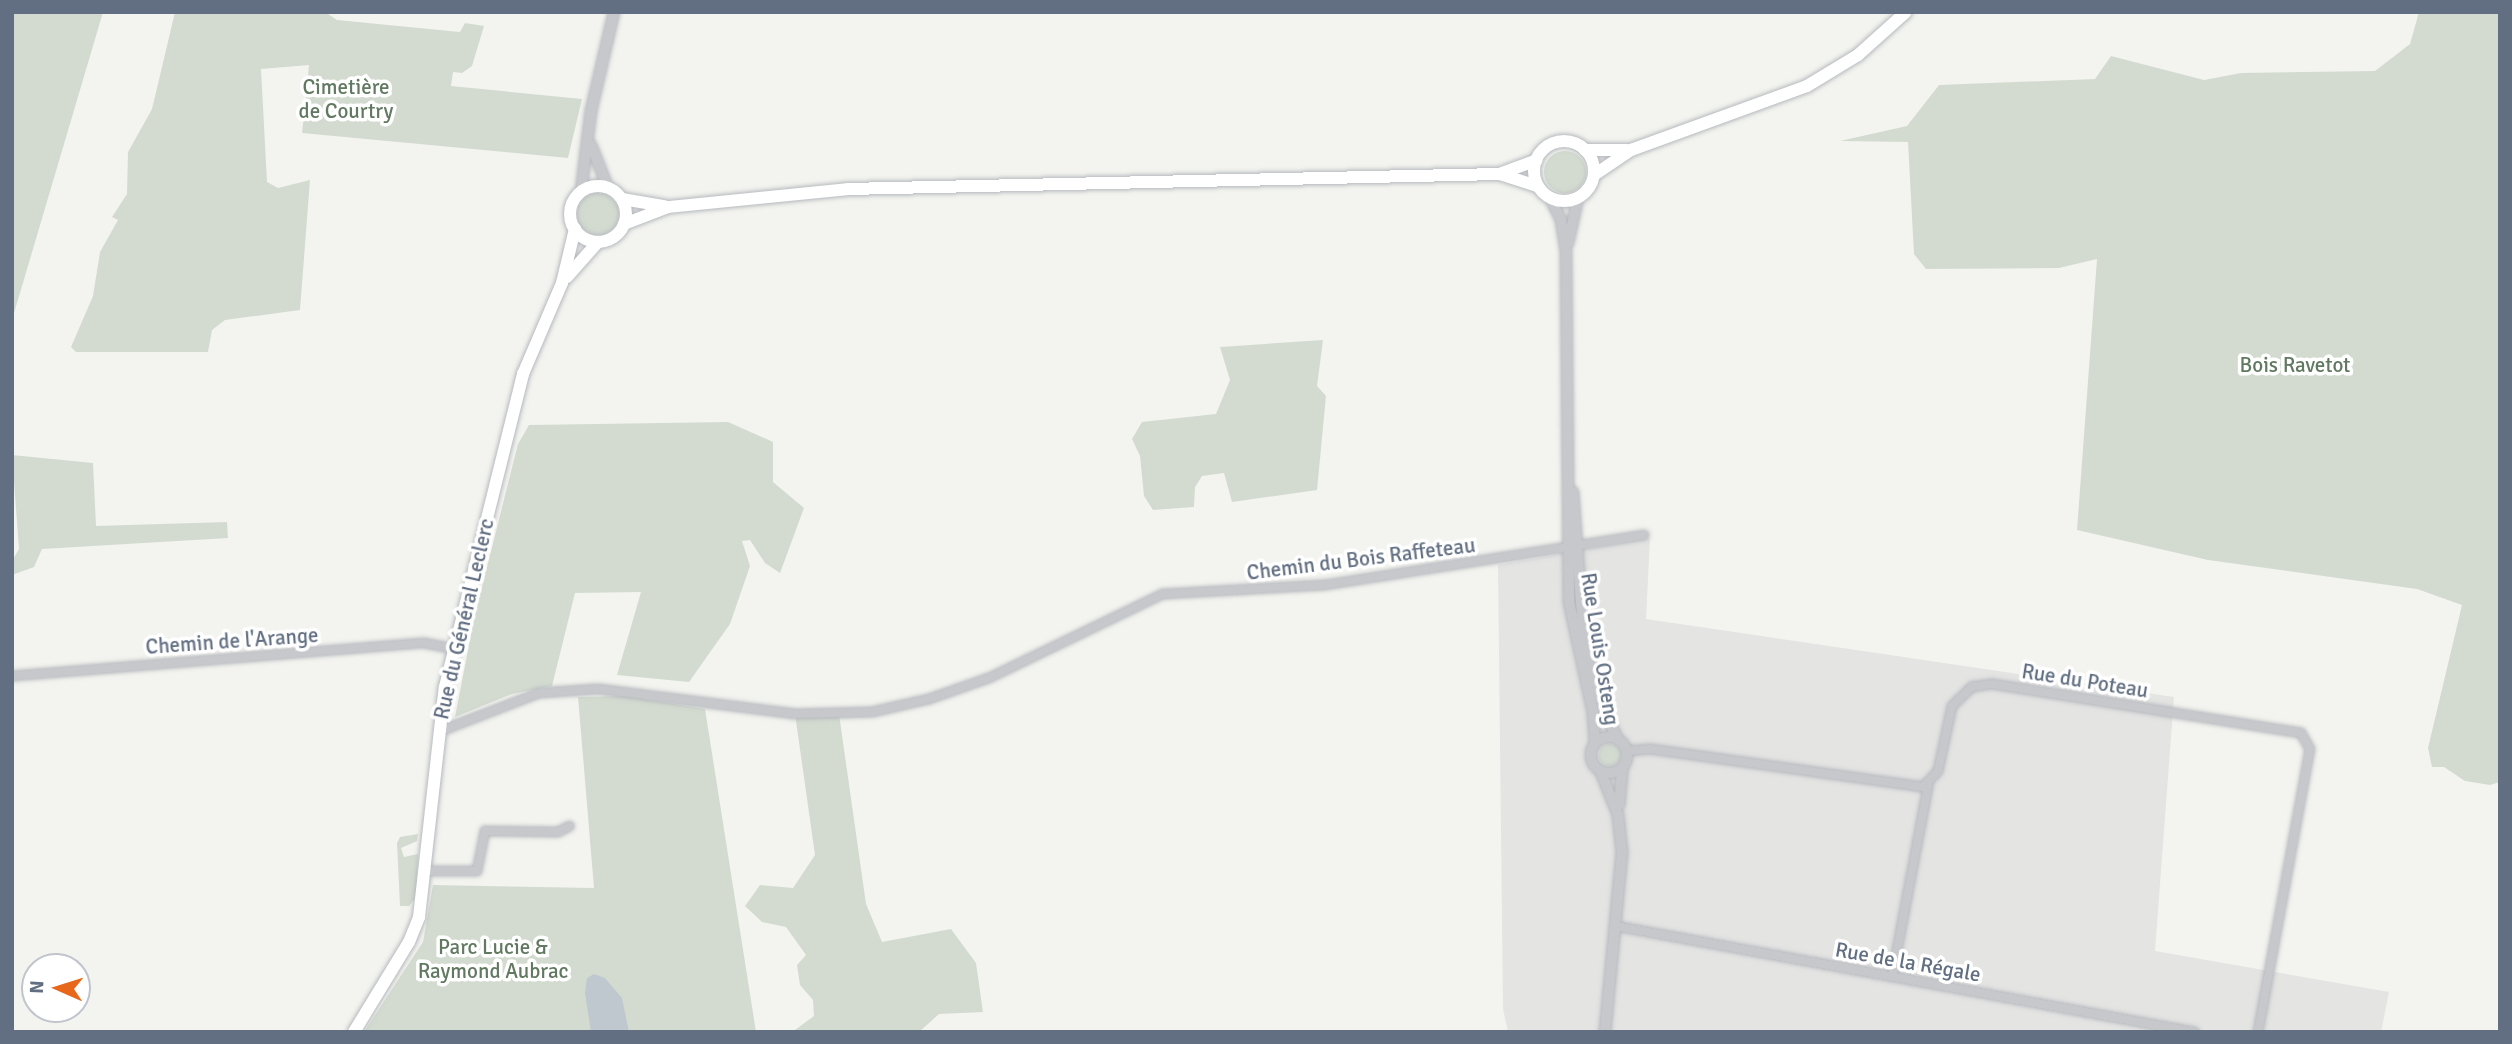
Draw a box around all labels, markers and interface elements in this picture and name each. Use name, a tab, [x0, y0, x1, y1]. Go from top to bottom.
park label: Cimetière de Courtry	[299, 74, 393, 124]
park label: Bois Ravetot	[2240, 352, 2350, 378]
street label: Rue du Général Leclerc	[429, 516, 499, 722]
street label: Chemin du Bois Raffeteau	[1245, 532, 1477, 586]
street label: Rue Louis Osteng	[1575, 571, 1625, 727]
street label: Chemin de l'Arange	[145, 622, 319, 660]
street label: Rue du Poteau	[2020, 659, 2150, 703]
park label: Parc Lucie & Raymond Aubrac	[418, 934, 568, 984]
street label: Rue de la Régale	[1833, 937, 1983, 987]
north arrow	[21, 953, 91, 1023]
text: N	[25, 980, 49, 994]

